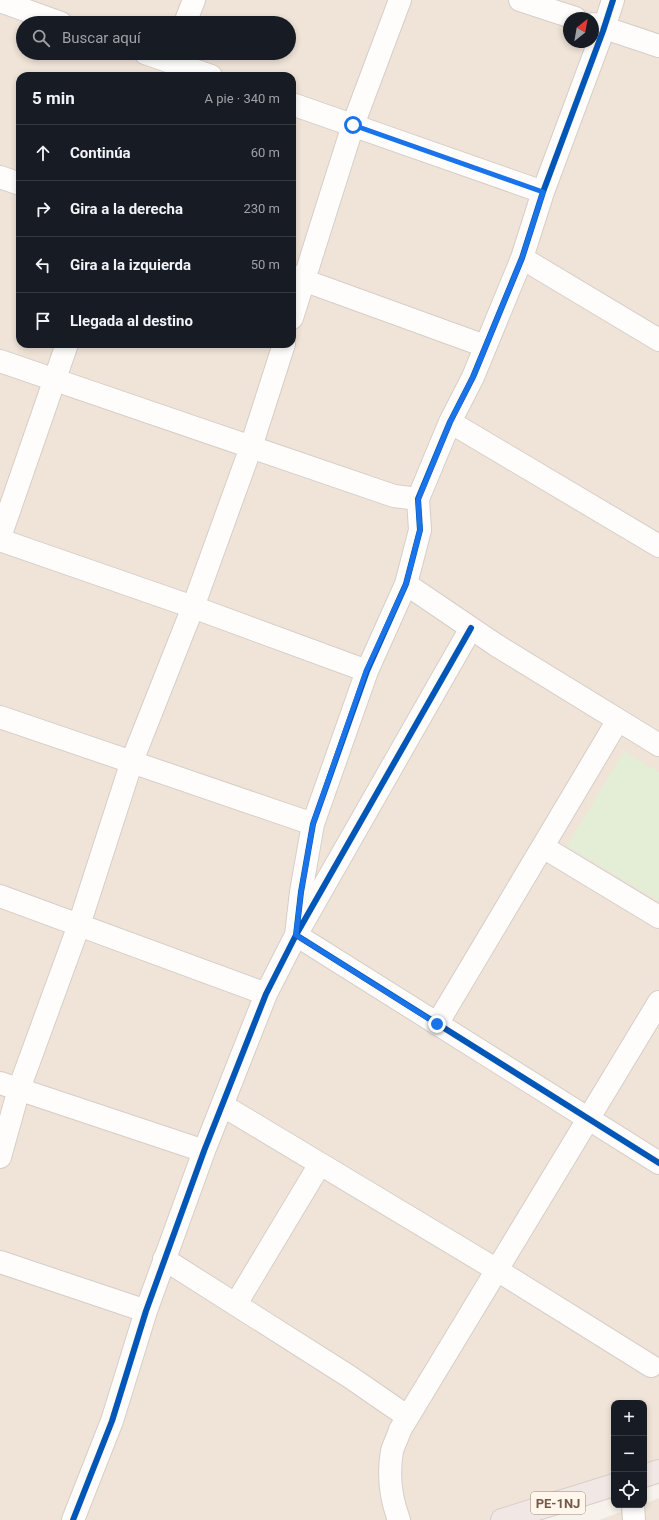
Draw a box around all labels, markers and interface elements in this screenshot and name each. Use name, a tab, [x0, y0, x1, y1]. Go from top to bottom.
north arrow	[563, 12, 599, 48]
search box	[16, 16, 296, 60]
icon: search	[30, 27, 52, 49]
text: Buscar aquí	[62, 29, 141, 47]
text: 5 min	[32, 88, 75, 108]
text: A pie · 340 m	[205, 91, 280, 106]
route start	[344, 116, 362, 134]
icon: ahead	[32, 142, 54, 164]
text: Continúa	[70, 144, 131, 162]
text: 60 m	[251, 145, 280, 160]
icon: right	[32, 198, 54, 220]
text: Gira a la derecha	[70, 200, 183, 218]
text: 230 m	[243, 201, 280, 216]
icon: left	[32, 254, 54, 276]
text: Gira a la izquierda	[70, 256, 191, 274]
text: 50 m	[251, 257, 280, 272]
icon: arrive	[32, 310, 54, 332]
text: Llegada al destino	[70, 312, 193, 330]
route end	[428, 1015, 446, 1033]
map controls	[611, 1400, 647, 1508]
button: +	[611, 1400, 647, 1436]
button: −	[611, 1436, 647, 1472]
button: locate	[611, 1472, 647, 1508]
road number: PE-1NJ	[531, 1492, 585, 1514]

